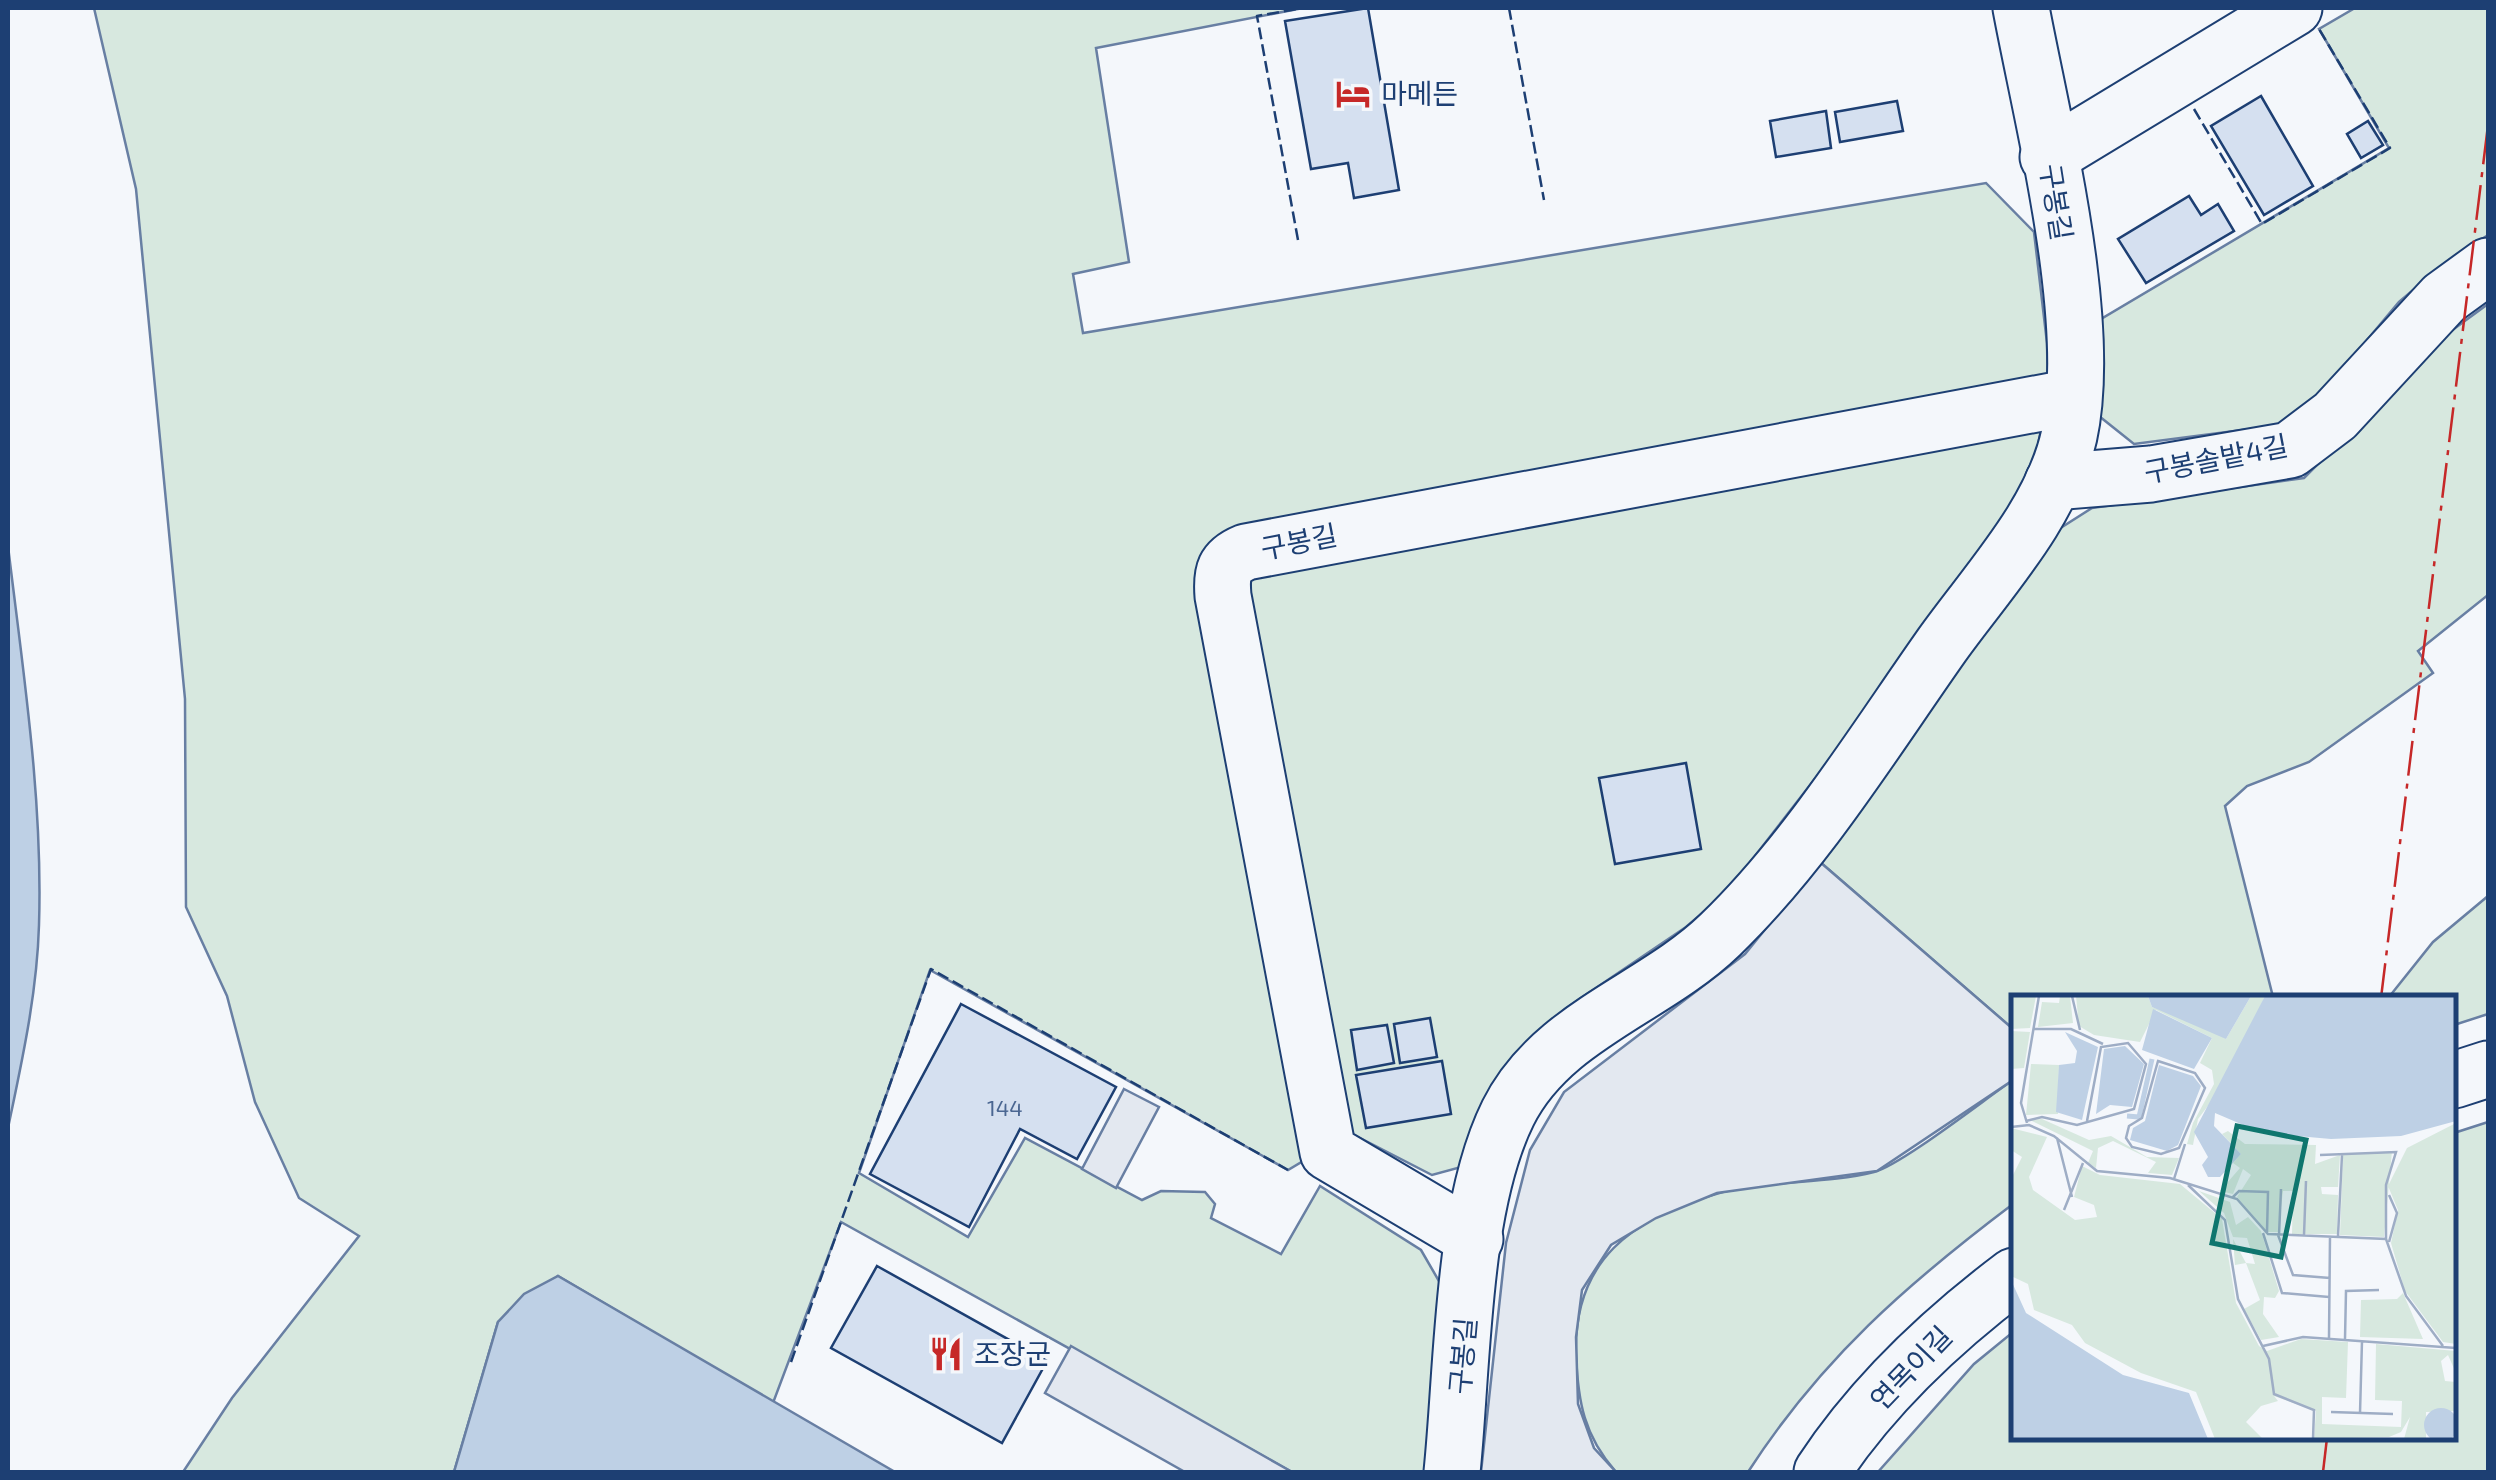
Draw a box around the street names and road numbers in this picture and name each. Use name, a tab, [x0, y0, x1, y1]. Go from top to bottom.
street label: 구봉길	[2034, 161, 2080, 243]
street label: 구봉솔밭4길	[2141, 427, 2291, 489]
street label: 구봉길	[1258, 517, 1340, 565]
street label: 구봉길	[1442, 1316, 1482, 1396]
street label: 연목이길	[1862, 1318, 1958, 1416]

